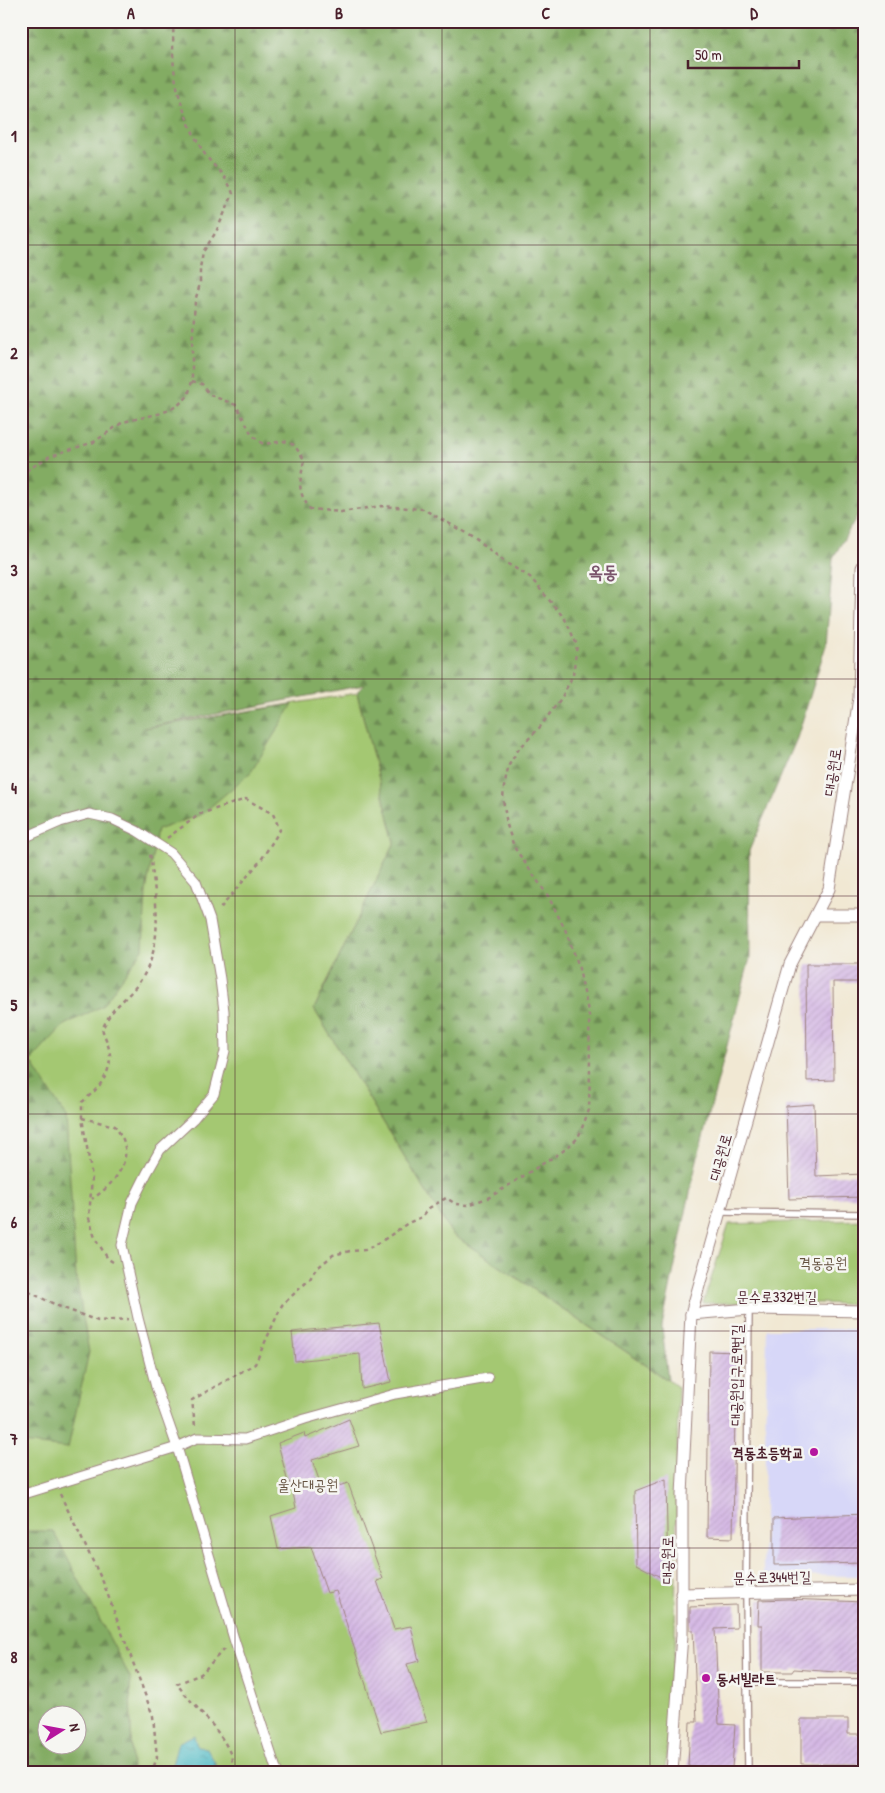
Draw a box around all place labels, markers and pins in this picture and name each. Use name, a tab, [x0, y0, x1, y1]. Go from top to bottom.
place label: 격동초등학교	[732, 1442, 804, 1463]
marker: 격동초등학교	[808, 1446, 820, 1458]
place label: 동서빌라트	[716, 1668, 776, 1689]
marker: 동서빌라트	[700, 1672, 712, 1684]

